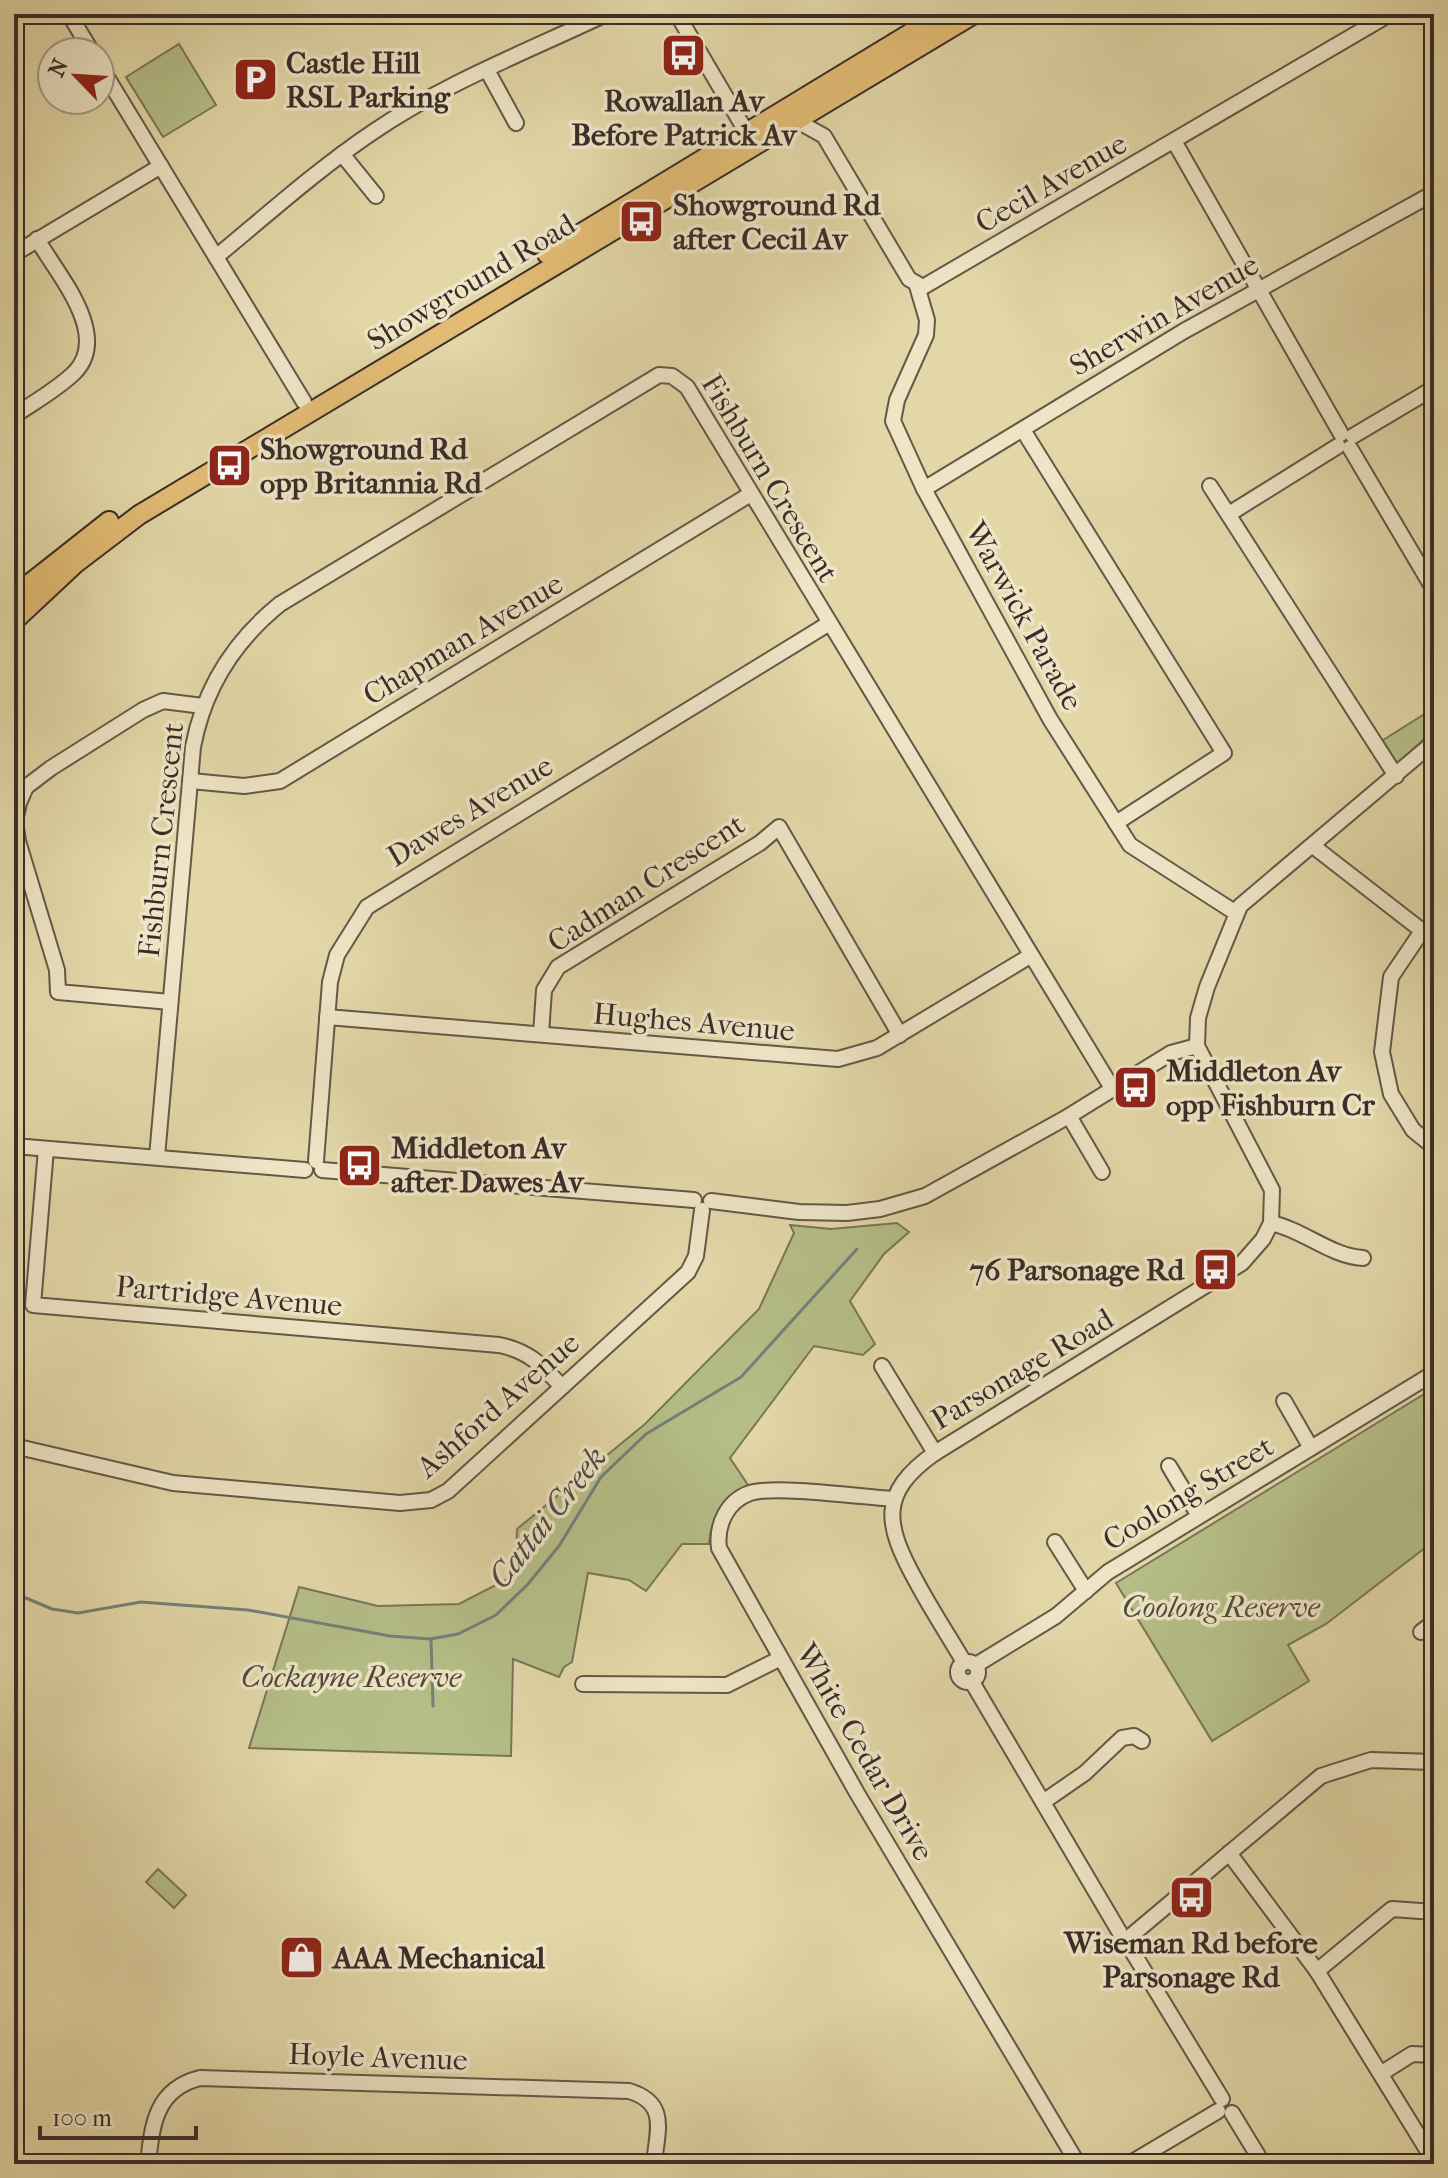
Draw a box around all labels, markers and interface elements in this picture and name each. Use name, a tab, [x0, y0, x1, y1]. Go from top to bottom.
bus stop icon: Rowallan Av Before Patrick Av	[660, 31, 708, 79]
north arrow	[36, 36, 116, 116]
place label: Castle Hill RSL Parking	[286, 46, 451, 115]
text: N	[43, 55, 74, 81]
parking icon: Castle Hill RSL Parking	[231, 56, 279, 104]
place label: Rowallan Av Before Patrick Av	[571, 84, 799, 153]
street label: Cecil Avenue	[969, 126, 1133, 241]
place label: Showground Rd after Cecil Av	[673, 188, 882, 257]
bus stop icon: Showground Rd after Cecil Av	[618, 198, 666, 246]
street label: Showground Road	[361, 206, 582, 358]
street label: Sherwin Avenue	[1064, 247, 1265, 384]
street label: Fishburn Crescent	[694, 368, 846, 589]
place label: Showground Rd opp Britannia Rd	[260, 432, 483, 501]
bus stop icon: Showground Rd opp Britannia Rd	[205, 442, 253, 490]
street label: Warwick Parade	[957, 515, 1090, 717]
street label: Chapman Avenue	[357, 566, 570, 713]
street label: Fishburn Crescent	[132, 720, 191, 959]
street label: Dawes Avenue	[381, 748, 560, 875]
street label: Cadman Crescent	[541, 807, 751, 960]
street label: Hughes Avenue	[592, 996, 796, 1049]
place label: Middleton Av opp Fishburn Cr	[1166, 1054, 1376, 1123]
bus stop icon: Middleton Av opp Fishburn Cr	[1111, 1064, 1159, 1112]
place label: Middleton Av after Dawes Av	[391, 1131, 586, 1200]
bus stop icon: Middleton Av after Dawes Av	[336, 1141, 384, 1189]
bus stop icon: 76 Parsonage Rd	[1191, 1246, 1239, 1294]
place label: 76 Parsonage Rd	[969, 1253, 1186, 1288]
street label: Partridge Avenue	[114, 1269, 344, 1324]
street label: Parsonage Road	[925, 1301, 1120, 1437]
street label: Ashford Avenue	[409, 1325, 587, 1486]
street label: Coolong Street	[1097, 1429, 1280, 1558]
water label: Cattai Creek	[481, 1439, 614, 1595]
park label: Coolong Reserve	[1122, 1590, 1321, 1625]
street label: White Cedar Drive	[788, 1637, 941, 1867]
park label: Cockayne Reserve	[241, 1660, 462, 1695]
bus stop icon: Wiseman Rd before Parsonage Rd	[1167, 1873, 1215, 1921]
place label: Wiseman Rd before Parsonage Rd	[1062, 1926, 1318, 1995]
shop icon: AAA Mechanical	[278, 1934, 326, 1982]
place label: AAA Mechanical	[331, 1941, 546, 1976]
street label: Hoyle Avenue	[288, 2037, 469, 2078]
scale bar	[40, 2090, 196, 2140]
text: 100 m	[52, 2104, 112, 2132]

